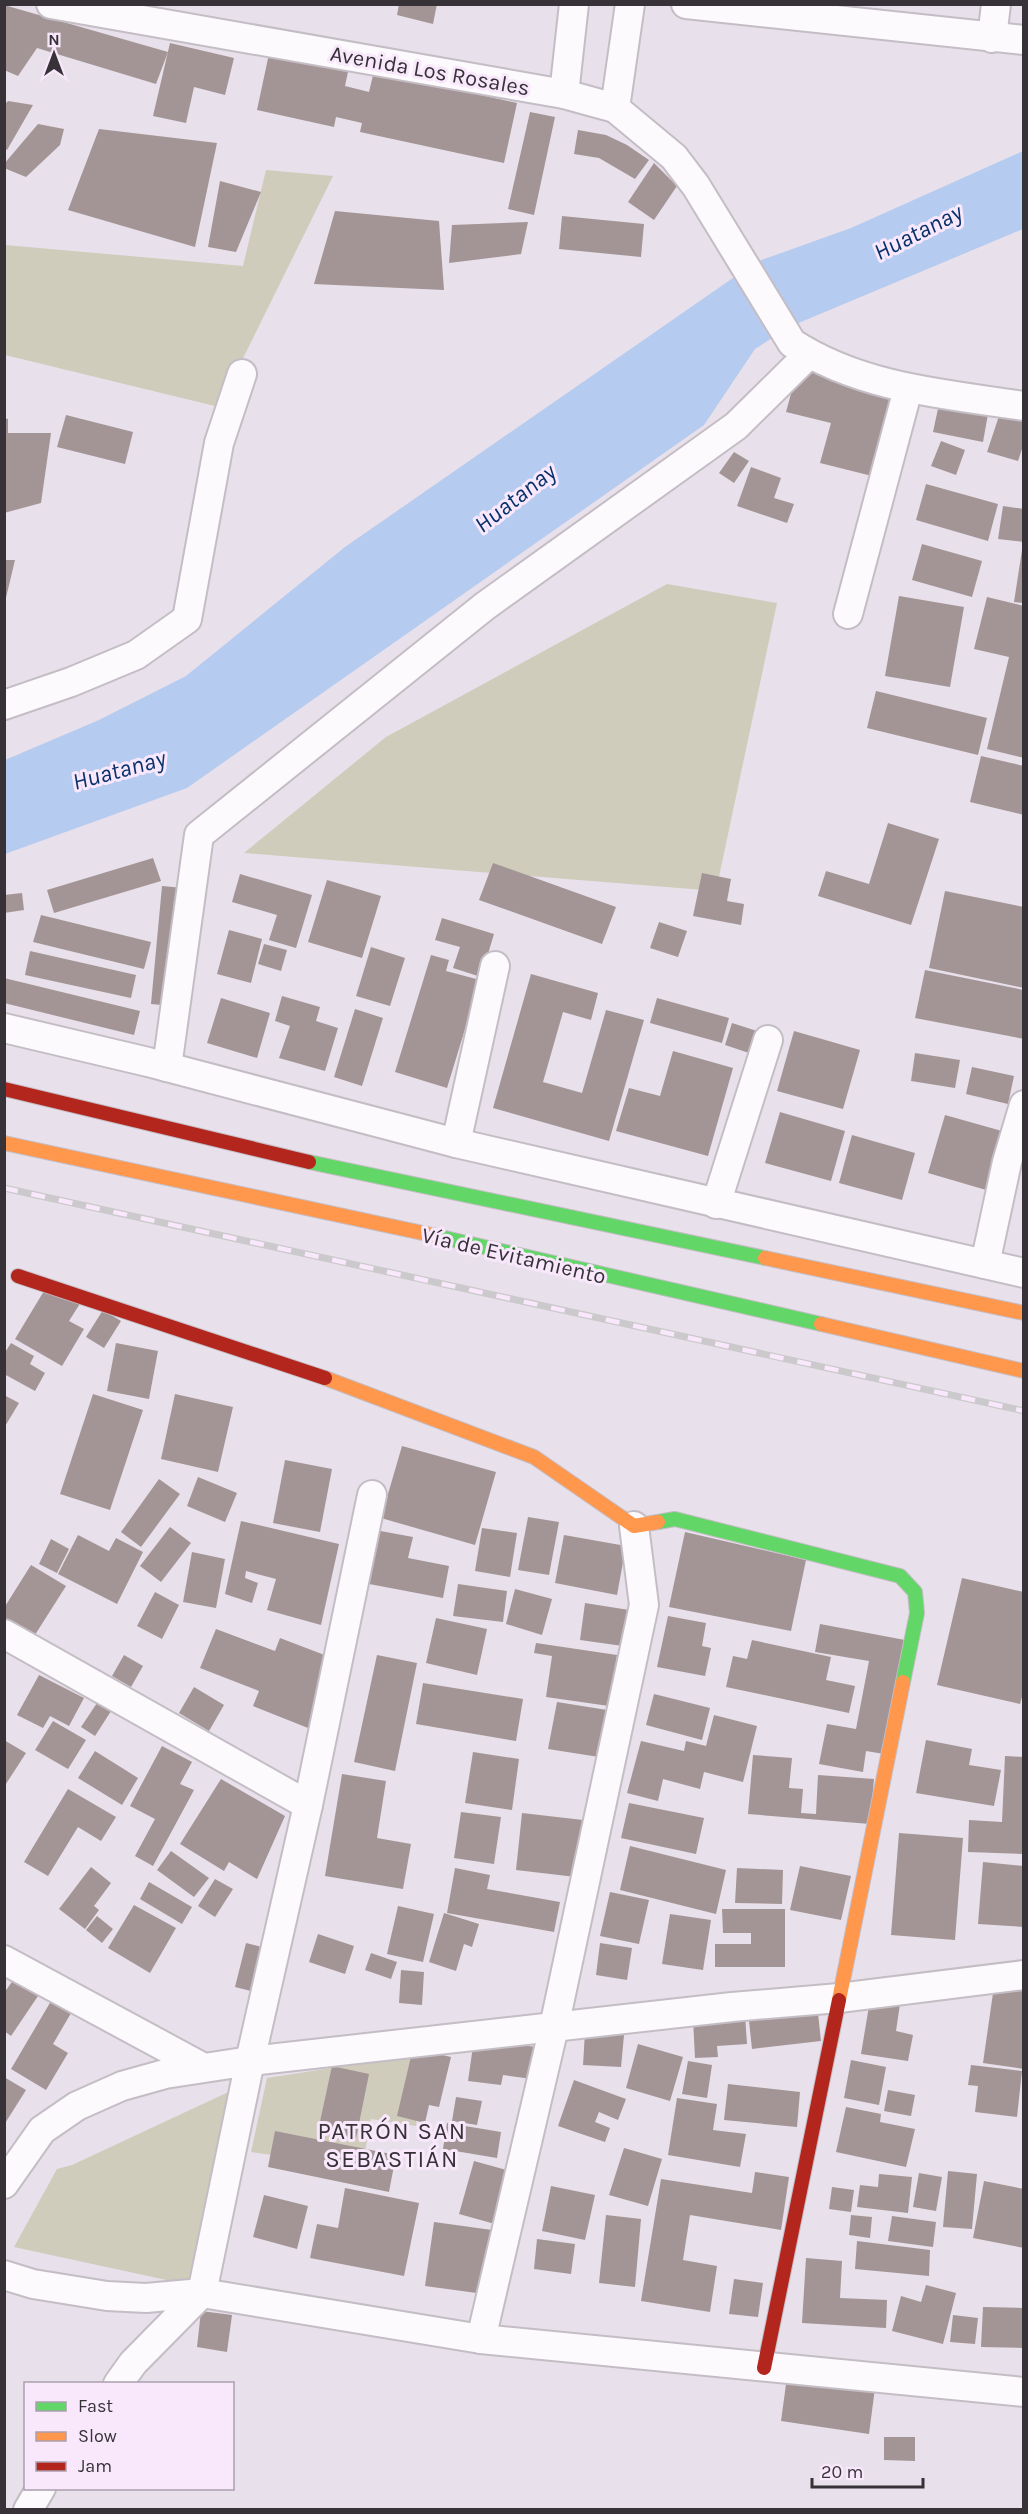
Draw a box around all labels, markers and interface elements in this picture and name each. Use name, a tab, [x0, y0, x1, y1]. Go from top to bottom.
north arrow	[24, 24, 84, 84]
text: N	[48, 30, 60, 49]
street label: Avenida Los Rosales	[328, 41, 532, 101]
water label: Huatanay	[869, 198, 967, 266]
water label: Huatanay	[469, 457, 562, 538]
water label: Huatanay	[69, 744, 169, 796]
street label: Vía de Evitamiento	[419, 1222, 608, 1290]
district label: PATRÓN SAN SEBASTIÁN	[317, 2117, 467, 2173]
legend	[24, 2382, 234, 2490]
text: Fast	[78, 2395, 113, 2417]
text: Slow	[78, 2425, 117, 2447]
scale bar	[812, 2451, 923, 2489]
text: Jam	[78, 2455, 112, 2477]
text: 20 m	[821, 2461, 863, 2483]

